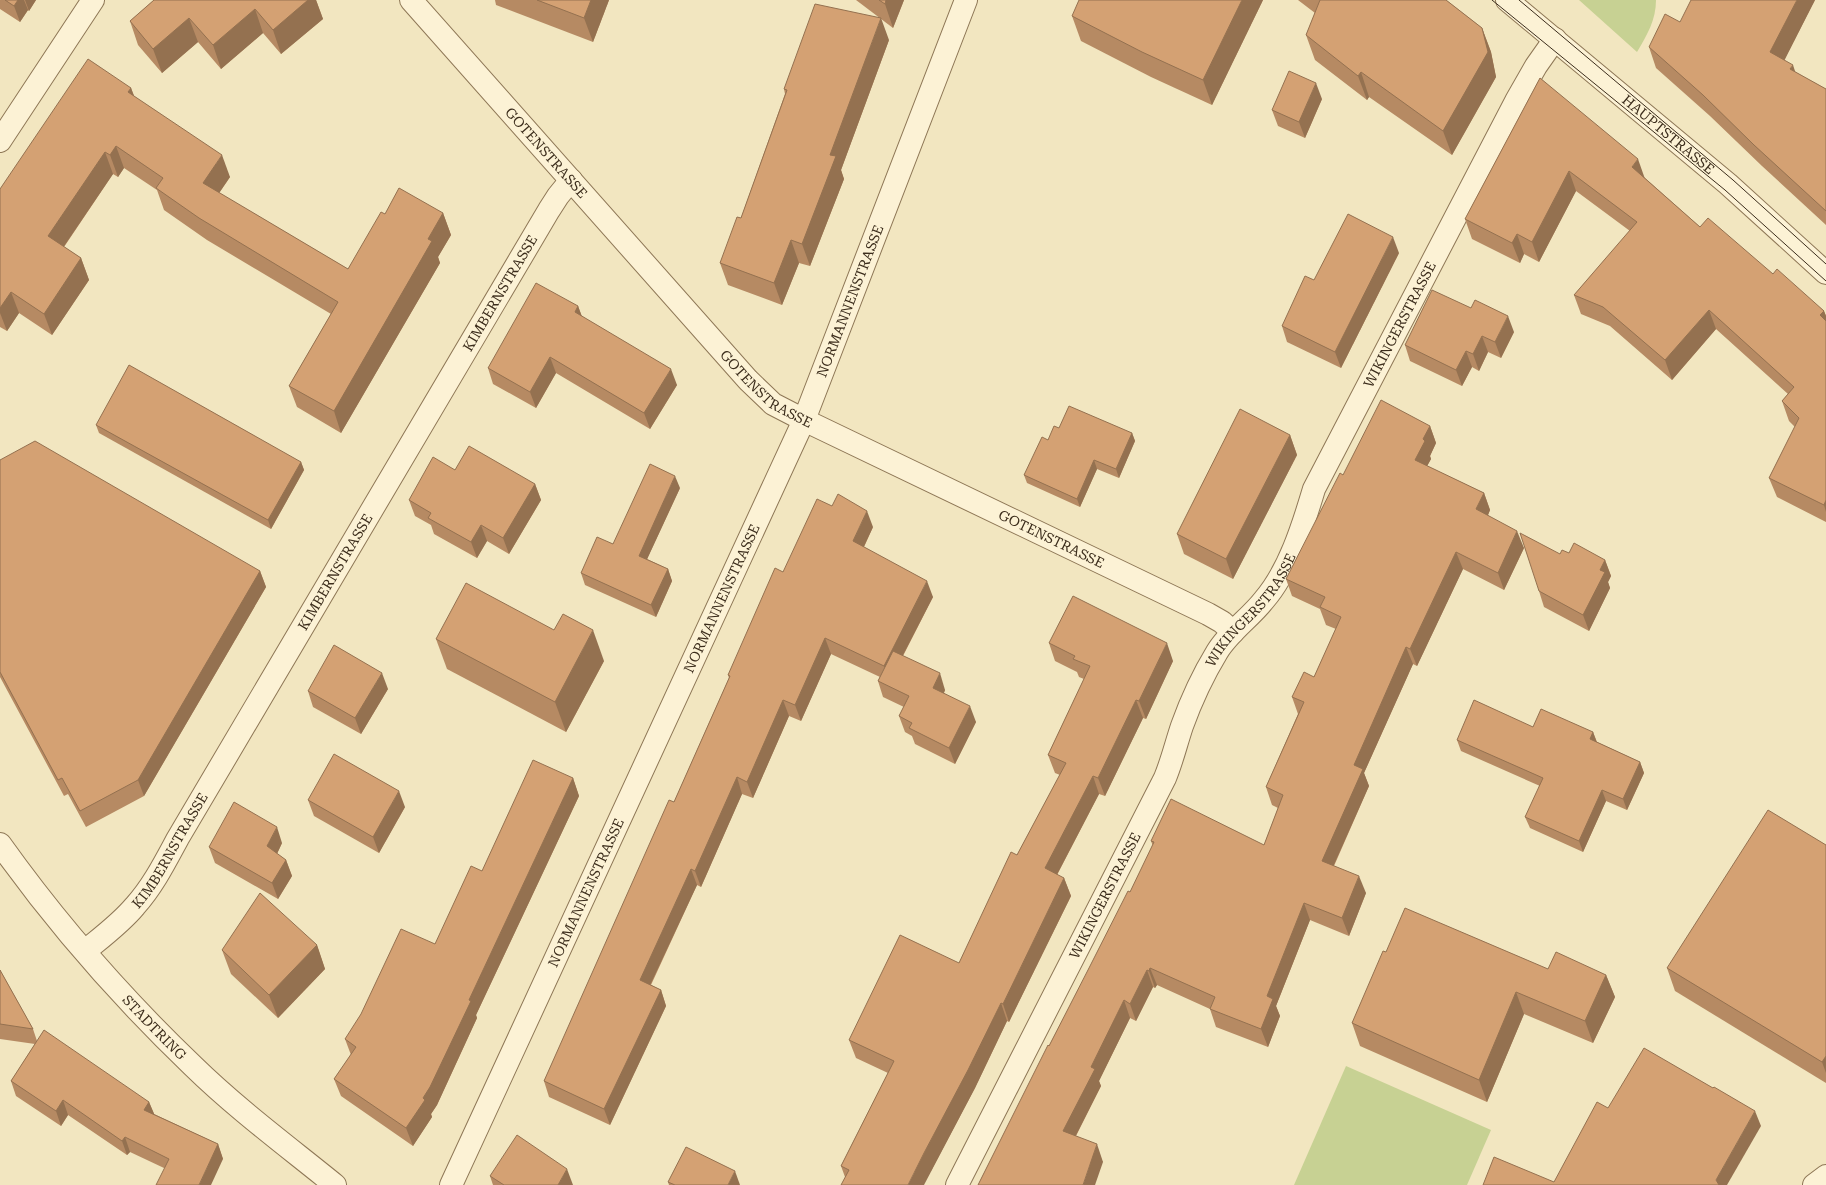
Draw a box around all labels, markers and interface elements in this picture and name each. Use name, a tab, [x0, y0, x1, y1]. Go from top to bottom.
street label: HAUPTSTRASSE	[1619, 91, 1718, 177]
street label: GOTENSTRASSE	[502, 104, 591, 201]
street label: NORMANNENSTRASSE	[813, 223, 886, 379]
street label: KIMBERNSTRASSE	[459, 232, 540, 354]
street label: WIKINGERSTRASSE	[1360, 259, 1439, 390]
street label: GOTENSTRASSE	[717, 347, 815, 431]
street label: GOTENSTRASSE	[996, 507, 1107, 571]
street label: KIMBERNSTRASSE	[295, 511, 376, 633]
street label: NORMANNENSTRASSE	[680, 522, 763, 675]
street label: WIKINGERSTRASSE	[1202, 551, 1299, 669]
street label: KIMBERNSTRASSE	[129, 790, 211, 912]
street label: NORMANNENSTRASSE	[545, 816, 627, 969]
street label: WIKINGERSTRASSE	[1066, 830, 1144, 961]
street label: STADTRING	[119, 992, 190, 1063]

